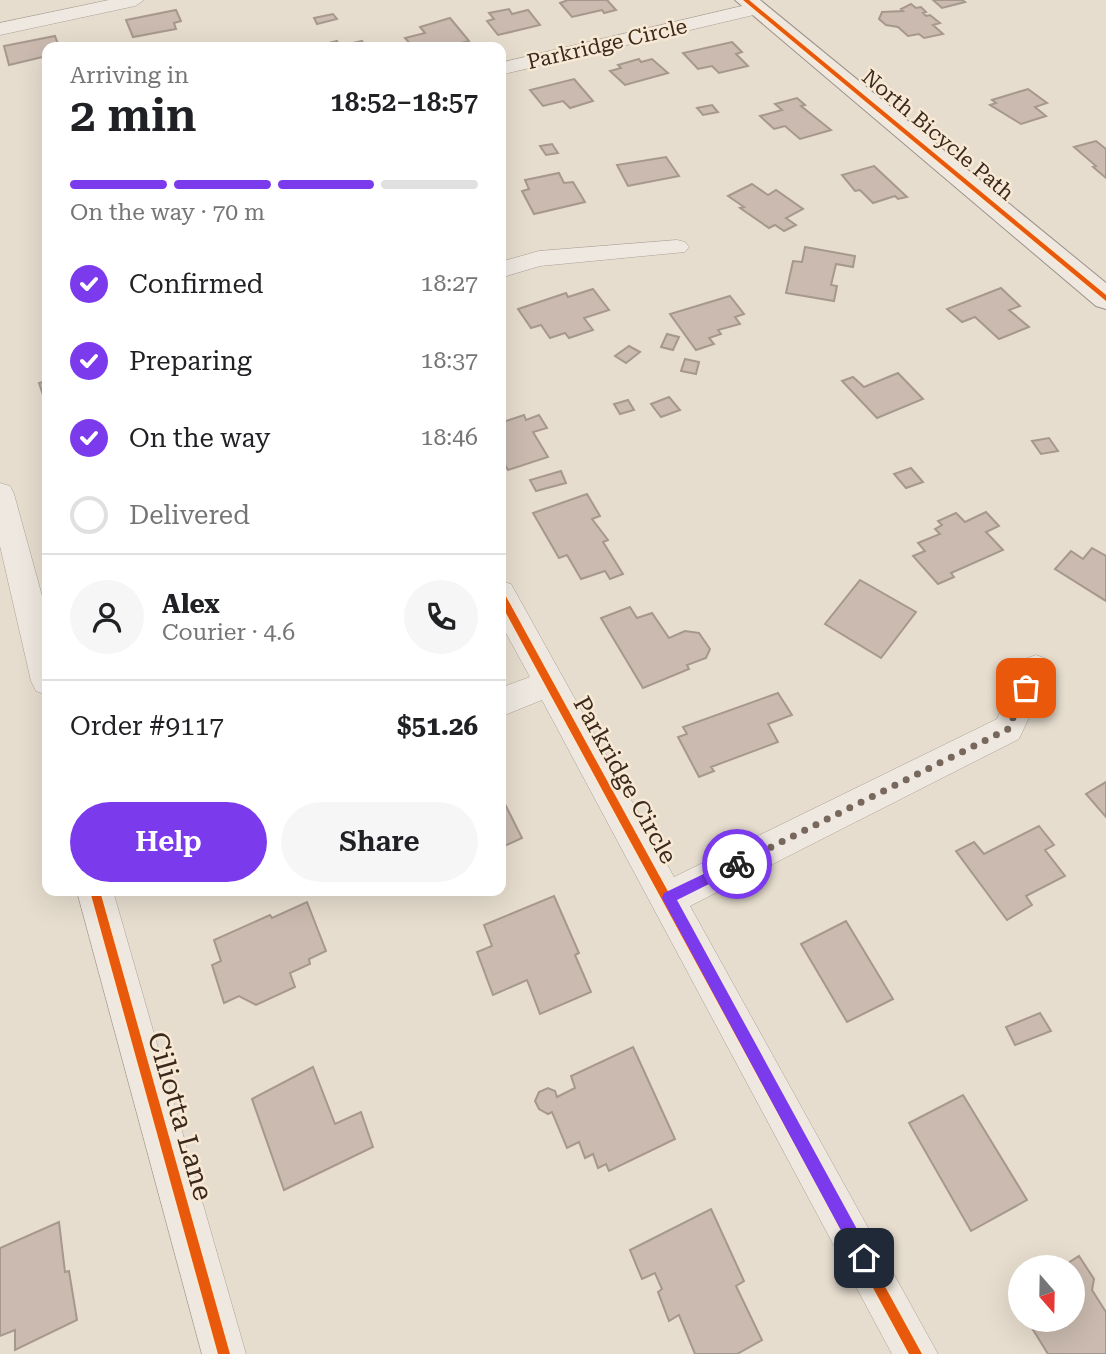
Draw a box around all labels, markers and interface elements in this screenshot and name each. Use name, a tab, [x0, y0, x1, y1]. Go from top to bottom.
street label: Parkridge Circle	[525, 14, 689, 74]
text: Arriving in	[70, 62, 189, 89]
street label: North Bicycle Path	[857, 65, 1019, 206]
text: 18:52–18:57	[330, 87, 478, 117]
text: 2 min	[70, 88, 197, 142]
text: On the way · 70 m	[70, 199, 265, 226]
icon: check	[70, 265, 108, 303]
text: Confirmed	[129, 269, 264, 299]
text: 18:27	[421, 270, 478, 297]
icon: check	[70, 342, 108, 380]
text: Preparing	[129, 346, 252, 376]
text: 18:37	[421, 347, 478, 374]
icon: check	[70, 419, 108, 457]
text: On the way	[129, 423, 270, 453]
text: 18:46	[421, 424, 478, 451]
text: Delivered	[129, 500, 250, 530]
button: person	[70, 580, 144, 654]
button: phone	[404, 580, 478, 654]
text: Alex	[162, 589, 220, 619]
text: Courier · 4.6	[162, 619, 295, 646]
pin	[996, 658, 1056, 718]
icon: bag	[1007, 669, 1045, 707]
street label: Parkridge Circle	[567, 692, 683, 868]
text: Order #9117	[70, 711, 224, 741]
text: $51.26	[397, 711, 478, 741]
button: Help	[70, 802, 267, 882]
button: Share	[281, 802, 478, 882]
courier	[702, 829, 772, 899]
icon: bike	[718, 845, 756, 883]
street label: Ciliotta Lane	[141, 1028, 220, 1204]
pin	[834, 1228, 894, 1288]
icon: home	[845, 1239, 883, 1277]
north arrow	[1008, 1255, 1085, 1332]
map controls	[1008, 1255, 1085, 1332]

